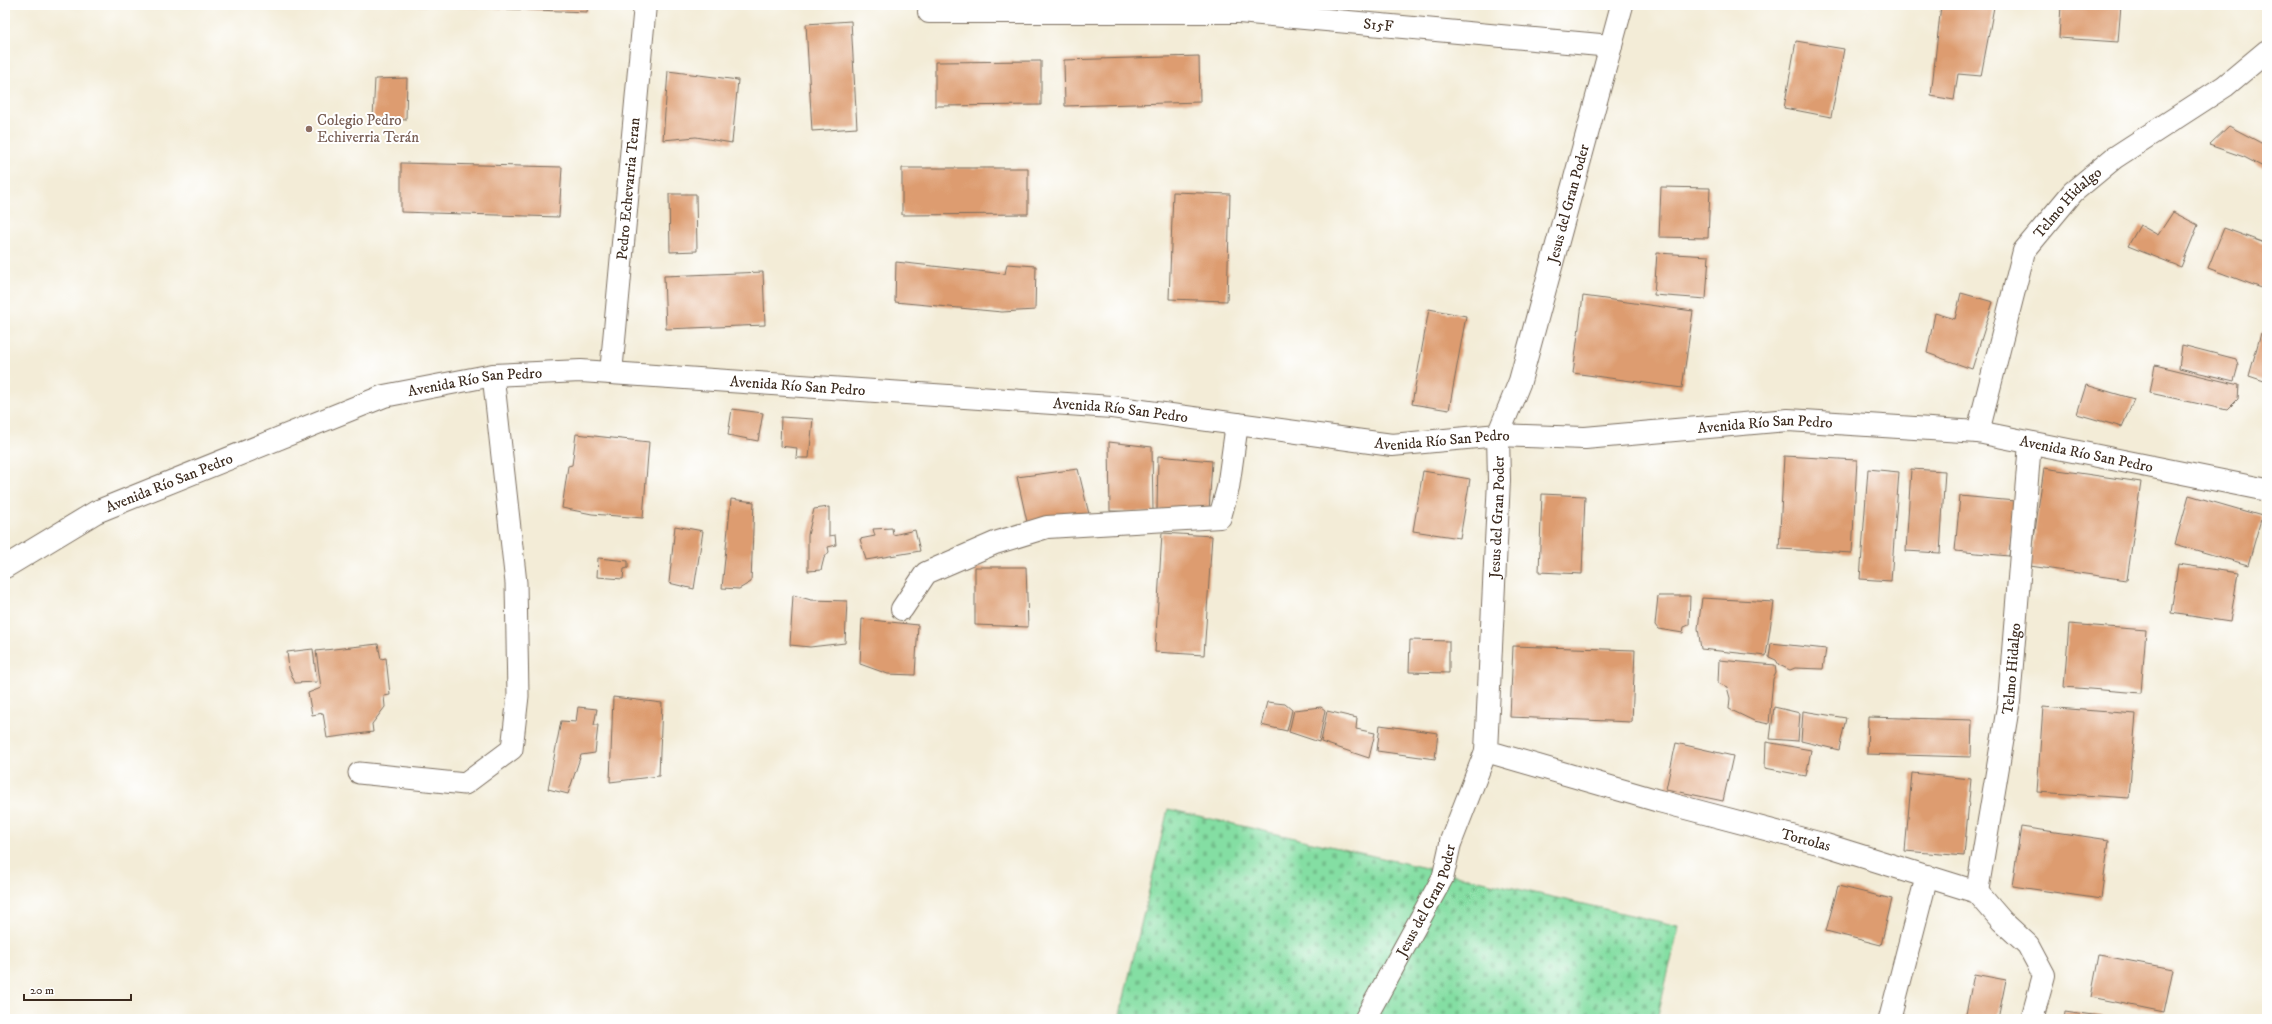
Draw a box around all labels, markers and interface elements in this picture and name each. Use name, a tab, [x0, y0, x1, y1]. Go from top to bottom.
street label: S15F	[1363, 14, 1394, 36]
place label: Colegio Pedro Echiverria Terán	[317, 111, 419, 147]
street label: Pedro Echevarria Teran	[612, 117, 645, 261]
marker: Colegio Pedro Echiverria Terán	[304, 124, 314, 134]
street label: Jesus del Gran Poder	[1543, 142, 1594, 267]
street label: Telmo Hidalgo	[2029, 163, 2106, 243]
street label: Avenida Río San Pedro	[406, 364, 542, 401]
street label: Avenida Río San Pedro	[729, 372, 866, 400]
street label: Avenida Río San Pedro	[1052, 394, 1189, 427]
street label: Avenida Río San Pedro	[1697, 411, 1833, 438]
street label: Avenida Río San Pedro	[1373, 426, 1510, 455]
street label: Avenida Río San Pedro	[2018, 432, 2155, 477]
street label: Avenida Río San Pedro	[103, 449, 236, 517]
street label: Jesus del Gran Poder	[1485, 455, 1509, 580]
street label: Telmo Hidalgo	[1998, 622, 2025, 716]
street label: Tortolas	[1779, 825, 1833, 856]
street label: Jesus del Gran Poder	[1391, 842, 1460, 962]
scale bar	[24, 976, 131, 1002]
text: 20 m	[30, 983, 54, 998]

